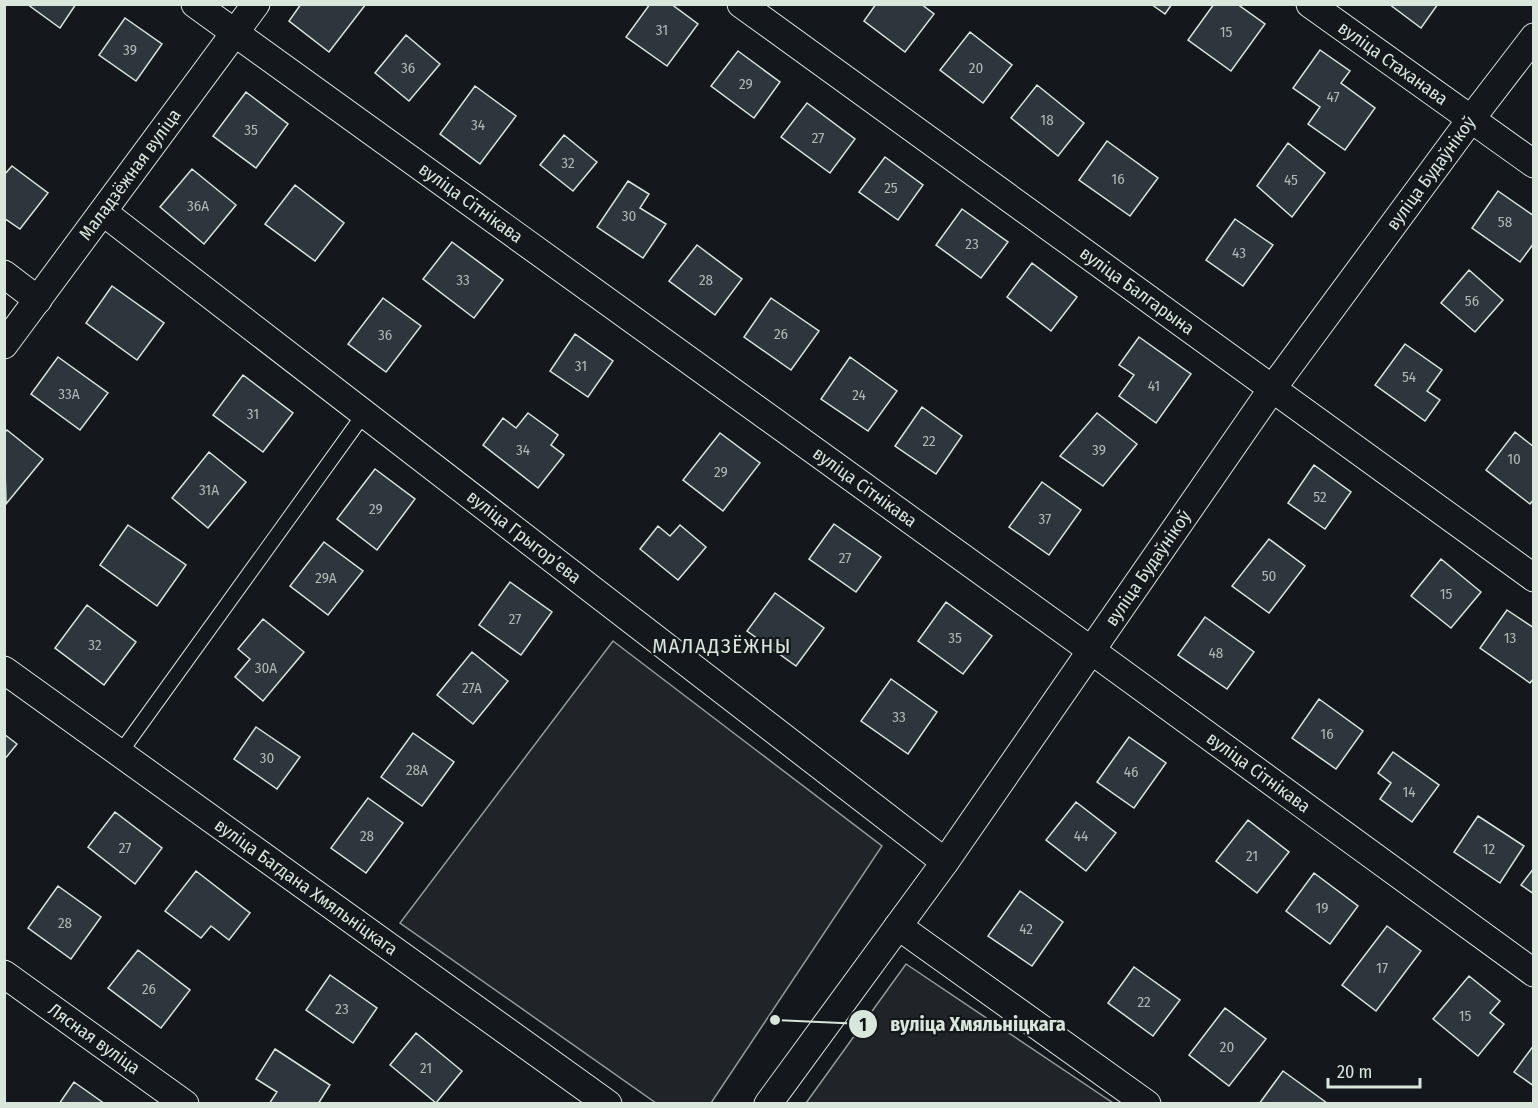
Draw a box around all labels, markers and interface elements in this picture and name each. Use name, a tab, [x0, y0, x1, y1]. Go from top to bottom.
street label: вуліца Стаханава	[1334, 17, 1452, 110]
house number: 31	[656, 21, 668, 39]
house number: 15	[1220, 23, 1232, 41]
house number: 39	[123, 41, 137, 59]
house number: 36	[401, 59, 415, 77]
house number: 20	[969, 59, 983, 77]
house number: 29	[739, 75, 753, 93]
house number: 47	[1326, 88, 1340, 106]
street label: Маладзёжная вуліца	[74, 105, 186, 244]
house number: 18	[1040, 111, 1054, 129]
street label: вуліца Будаўнікоў	[1382, 112, 1480, 234]
house number: 34	[471, 116, 485, 134]
house number: 35	[244, 121, 258, 139]
house number: 27	[812, 129, 824, 147]
house number: 32	[561, 154, 575, 172]
street label: вуліца Сітнікава	[414, 158, 527, 248]
house number: 16	[1111, 170, 1125, 188]
house number: 45	[1284, 171, 1298, 189]
house number: 25	[884, 179, 898, 197]
house number: 36А	[187, 197, 209, 215]
house number: 30	[622, 207, 636, 225]
house number: 58	[1498, 213, 1512, 231]
house number: 23	[965, 235, 979, 253]
street label: вуліца Балгарына	[1076, 242, 1199, 340]
house number: 43	[1232, 244, 1246, 262]
house number: 33	[456, 271, 470, 289]
house number: 28	[699, 271, 713, 289]
house number: 56	[1465, 292, 1479, 310]
house number: 26	[774, 325, 788, 343]
house number: 36	[378, 326, 392, 344]
house number: 31	[575, 357, 587, 375]
house number: 54	[1402, 368, 1416, 386]
house number: 41	[1148, 377, 1160, 395]
house number: 33А	[58, 385, 80, 403]
house number: 24	[852, 386, 866, 404]
house number: 31	[247, 405, 259, 423]
house number: 22	[922, 432, 936, 450]
house number: 34	[516, 441, 530, 459]
house number: 39	[1092, 441, 1106, 459]
street label: вуліца Сітнікава	[809, 442, 921, 532]
house number: 10	[1507, 450, 1521, 468]
house number: 29	[714, 463, 728, 481]
house number: 31А	[199, 481, 219, 499]
street label: вуліца Грыгорʼева	[463, 486, 586, 589]
house number: 52	[1313, 488, 1327, 506]
house number: 29	[369, 500, 383, 518]
street label: вуліца Будаўнікоў	[1100, 506, 1196, 630]
house number: 37	[1039, 510, 1051, 528]
house number: 27	[839, 549, 851, 567]
house number: 50	[1262, 567, 1276, 585]
house number: 29А	[315, 569, 337, 587]
house number: 15	[1440, 585, 1452, 603]
house number: 27	[509, 610, 521, 628]
house number: 35	[948, 629, 962, 647]
house number: 13	[1504, 629, 1517, 647]
district label: МАЛАДЗЁЖНЫ	[652, 633, 792, 659]
house number: 32	[88, 636, 102, 654]
house number: 48	[1209, 644, 1223, 662]
house number: 30А	[255, 659, 277, 677]
house number: 27А	[462, 679, 482, 697]
house number: 33	[892, 708, 906, 726]
house number: 16	[1320, 725, 1334, 743]
street label: вуліца Сітнікава	[1202, 727, 1315, 817]
house number: 30	[260, 749, 274, 767]
house number: 28А	[406, 761, 428, 779]
house number: 46	[1124, 763, 1138, 781]
house number: 14	[1402, 783, 1416, 801]
street label: вуліца Багдана Хмяльніцкага	[210, 814, 402, 960]
house number: 28	[360, 827, 374, 845]
house number: 44	[1074, 827, 1088, 845]
house number: 27	[119, 839, 131, 857]
house number: 12	[1483, 840, 1496, 858]
house number: 21	[1246, 847, 1258, 865]
house number: 19	[1315, 899, 1329, 917]
house number: 28	[58, 914, 72, 932]
house number: 42	[1019, 920, 1033, 938]
house number: 17	[1376, 959, 1388, 977]
house number: 26	[142, 980, 156, 998]
house number: 22	[1137, 993, 1151, 1011]
street label: Лясная вуліца	[44, 998, 144, 1079]
house number: 23	[335, 1000, 349, 1018]
callout: вуліца Хмяльніцкага	[848, 1005, 1078, 1043]
house number: 15	[1459, 1007, 1471, 1025]
text: вуліца Хмяльніцкага	[890, 1012, 1066, 1036]
text: 1	[859, 1014, 867, 1036]
house number: 20	[1220, 1038, 1234, 1056]
scale bar	[1328, 1051, 1420, 1089]
house number: 21	[420, 1059, 432, 1077]
text: 20 m	[1337, 1061, 1372, 1083]

